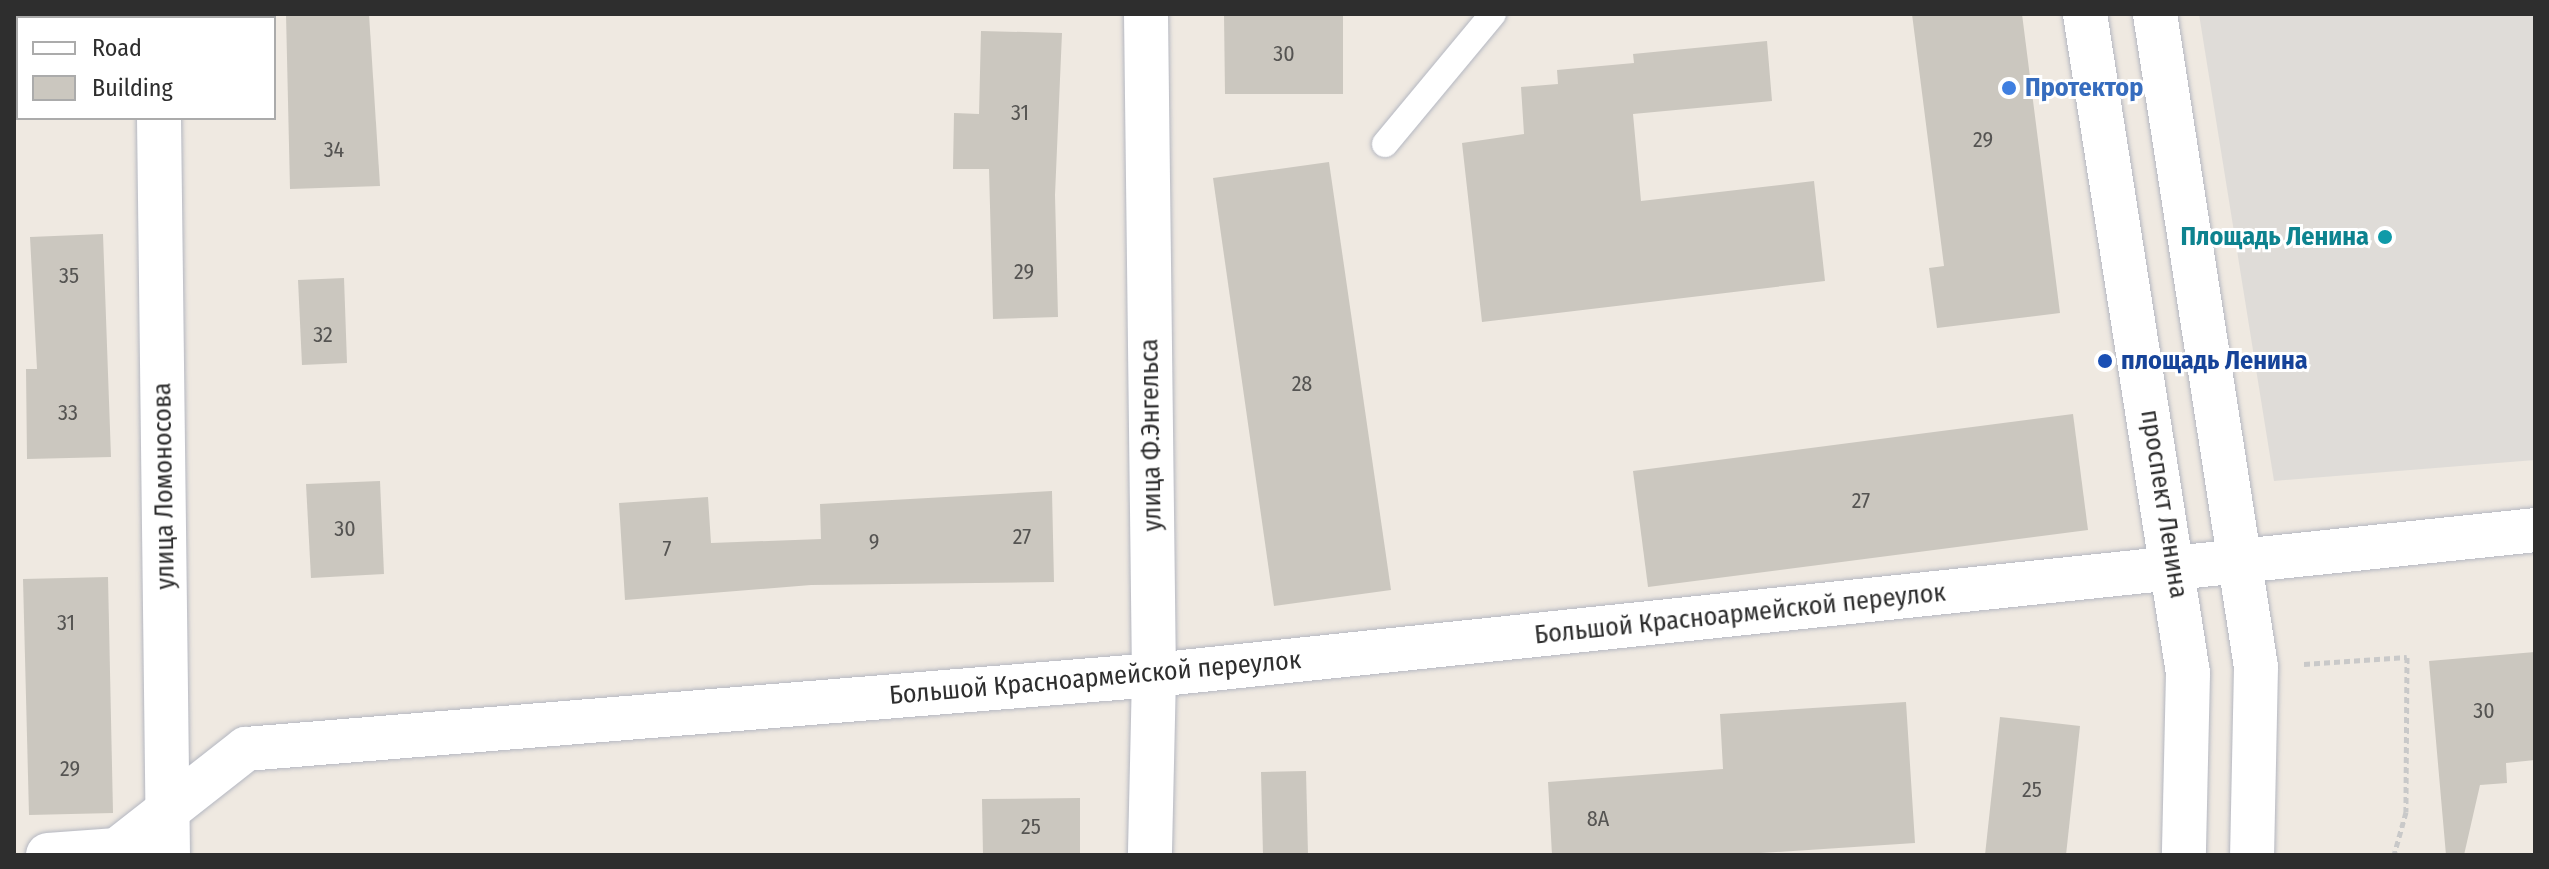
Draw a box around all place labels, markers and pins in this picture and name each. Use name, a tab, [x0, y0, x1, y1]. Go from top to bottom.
place label: Протектор	[2025, 72, 2143, 104]
marker: Протектор	[2000, 79, 2018, 97]
place label: Площадь Ленина	[2180, 221, 2369, 253]
marker: Площадь Ленина	[2376, 228, 2394, 246]
place label: площадь Ленина	[2121, 345, 2308, 377]
marker: площадь Ленина	[2096, 352, 2114, 370]

